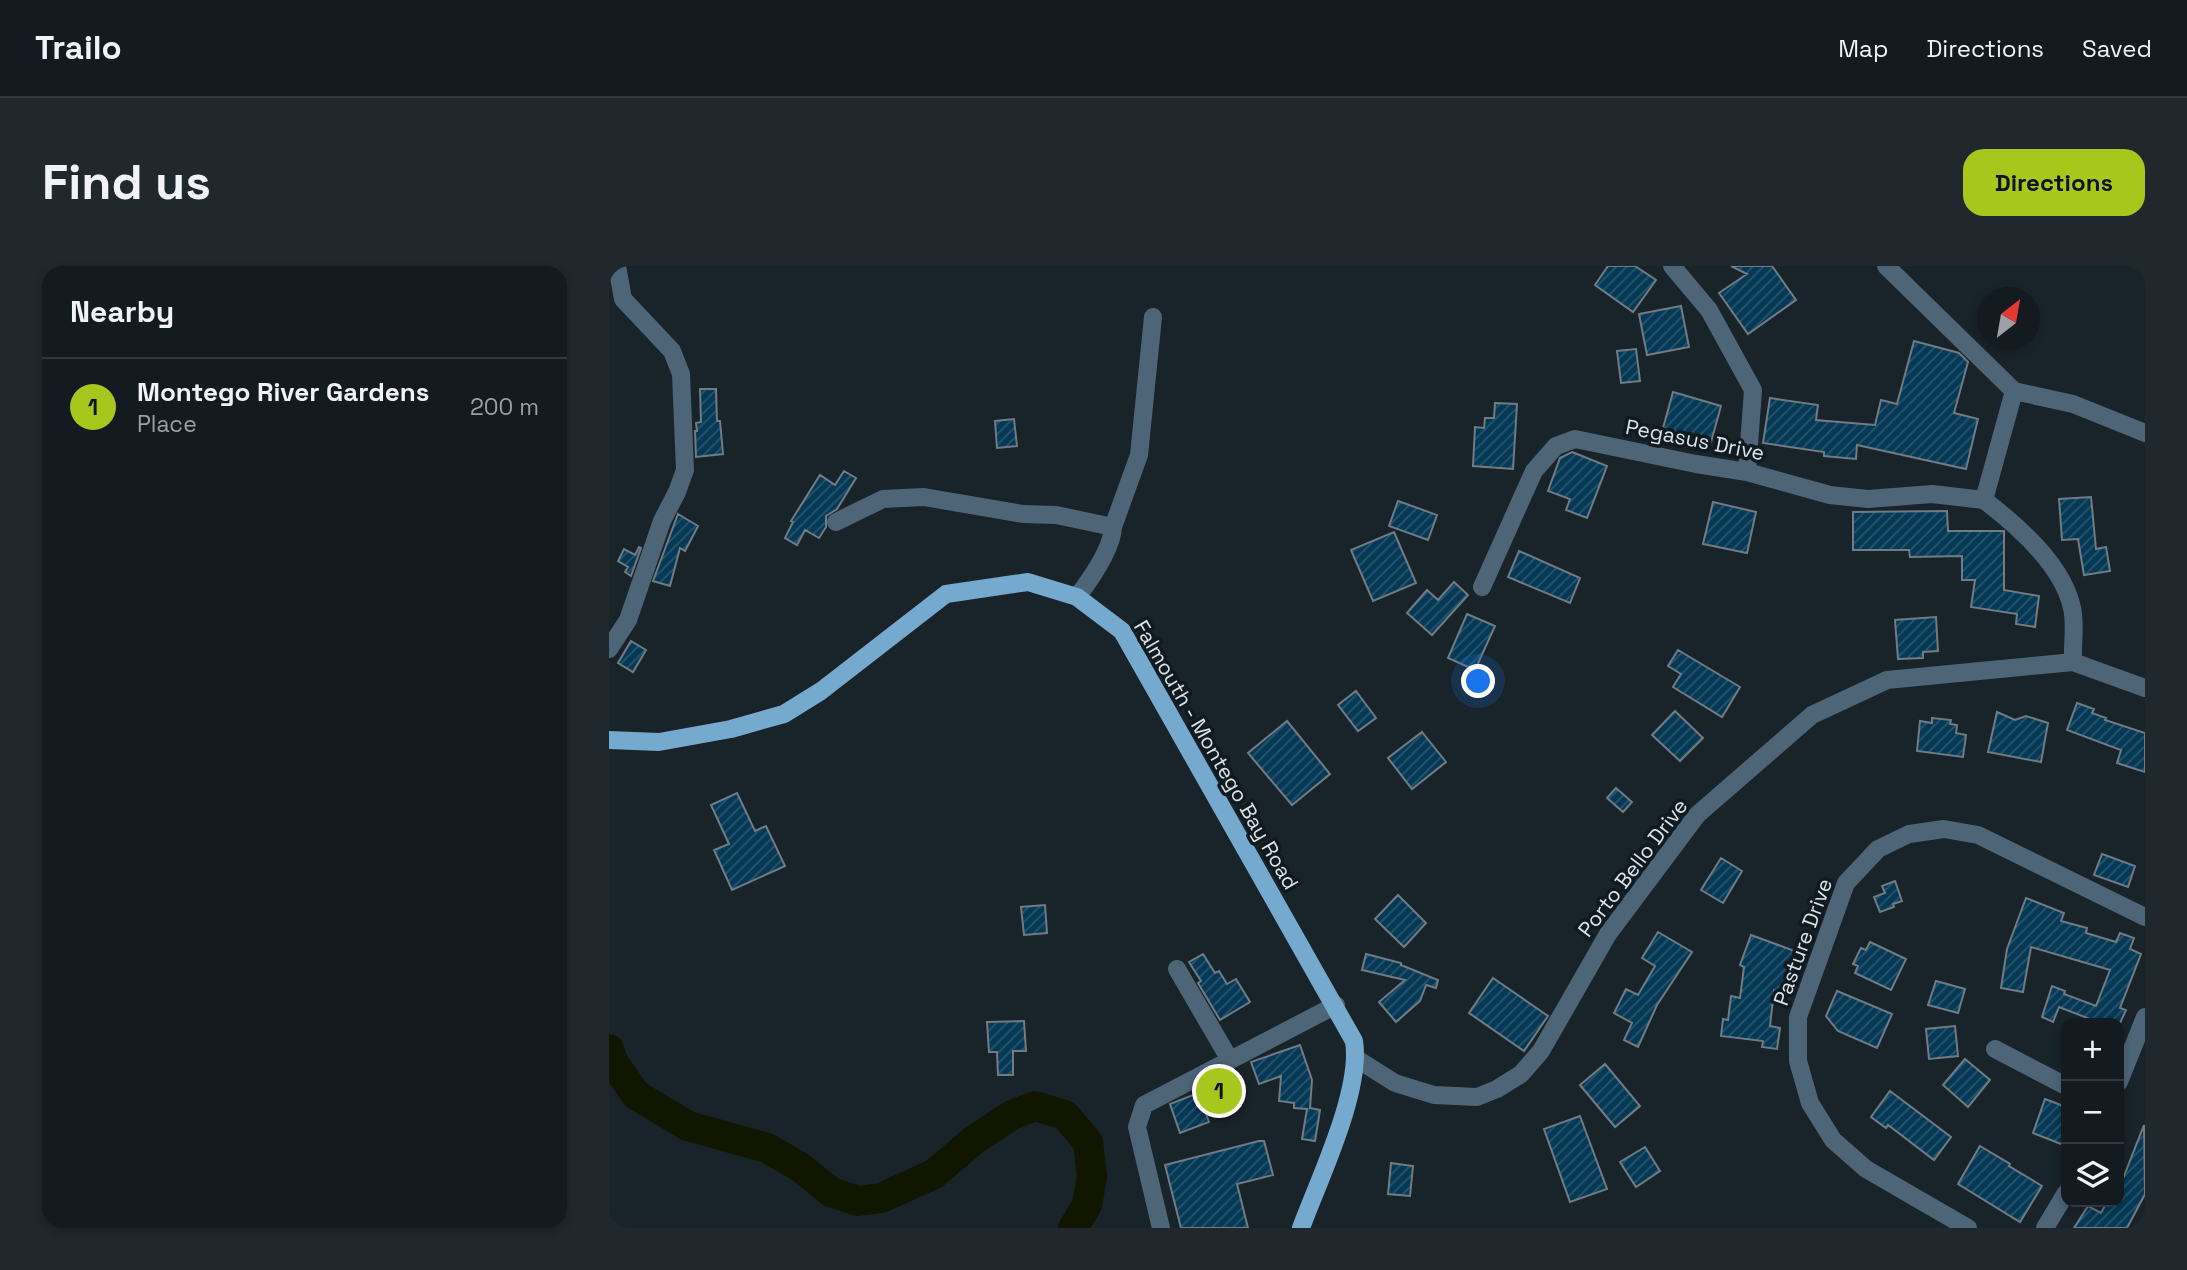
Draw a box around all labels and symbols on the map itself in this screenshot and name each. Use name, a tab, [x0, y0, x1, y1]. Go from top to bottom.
north arrow	[1977, 287, 2040, 350]
street label: Pegasus Drive	[1623, 413, 1767, 466]
street label: Falmouth - Montego Bay Road	[1128, 615, 1305, 894]
your location	[1461, 664, 1495, 698]
street label: Porto Bello Drive	[1572, 793, 1693, 942]
street label: Pasture Drive	[1767, 875, 1838, 1009]
pin: 1	[1196, 1065, 1242, 1117]

